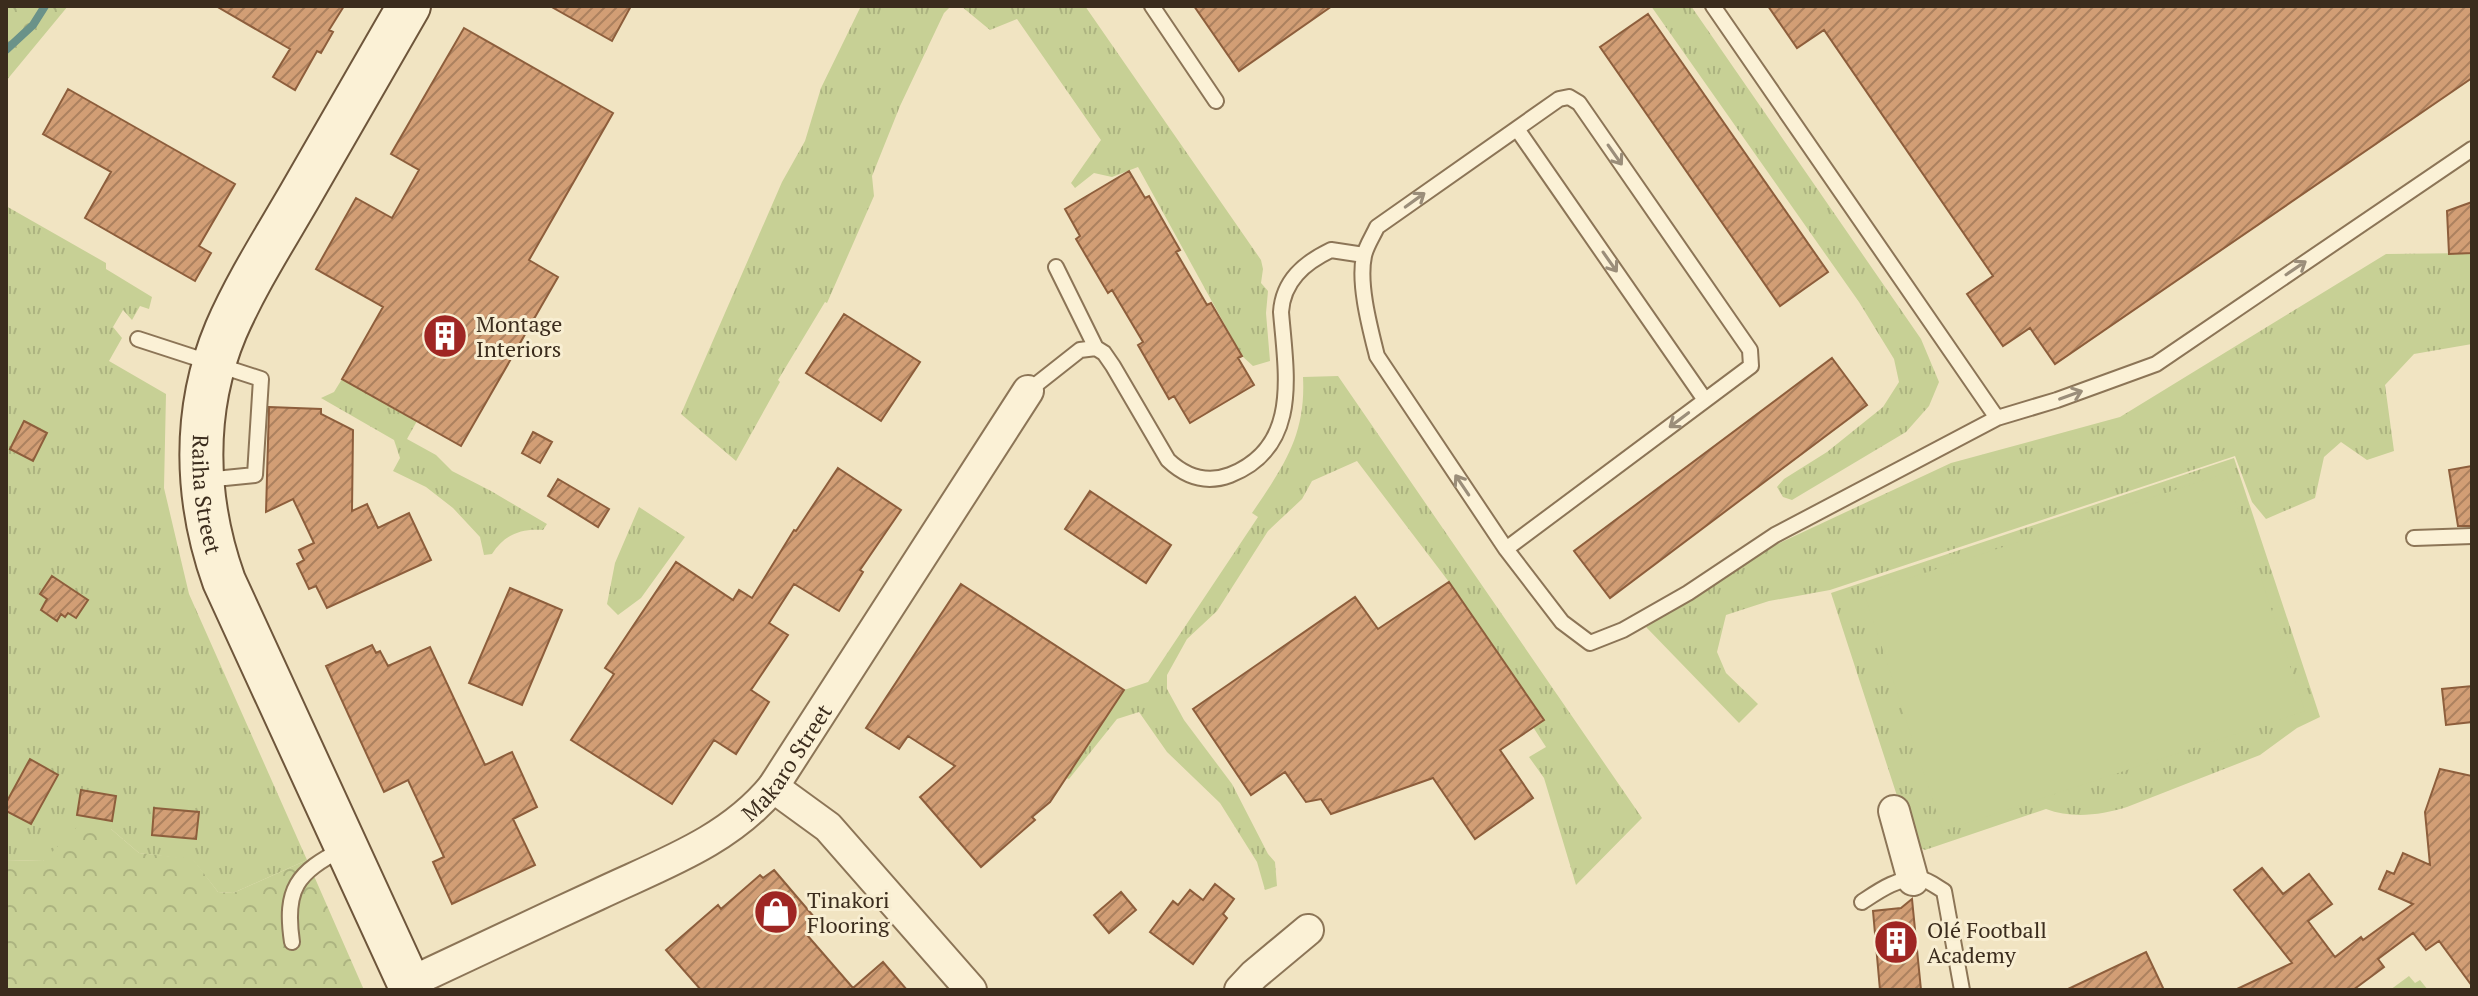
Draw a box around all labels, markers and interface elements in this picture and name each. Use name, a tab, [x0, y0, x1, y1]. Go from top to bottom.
one-way arrow	[1607, 143, 1623, 165]
one-way arrow	[1404, 192, 1426, 208]
one-way arrow	[1602, 250, 1618, 272]
one-way arrow	[2285, 260, 2307, 276]
place label: Montage Interiors	[476, 309, 562, 363]
building icon: Montage Interiors	[421, 312, 469, 360]
one-way arrow	[2059, 387, 2083, 401]
one-way arrow	[1669, 412, 1690, 429]
street label: Raiha Street	[187, 434, 229, 557]
one-way arrow	[1454, 474, 1470, 496]
street label: Makaro Street	[735, 698, 838, 827]
place label: Tinakori Flooring	[807, 885, 890, 939]
shop icon: Tinakori Flooring	[752, 888, 800, 936]
place label: Olé Football Academy	[1927, 915, 2047, 969]
building icon: Olé Football Academy	[1872, 918, 1920, 966]

